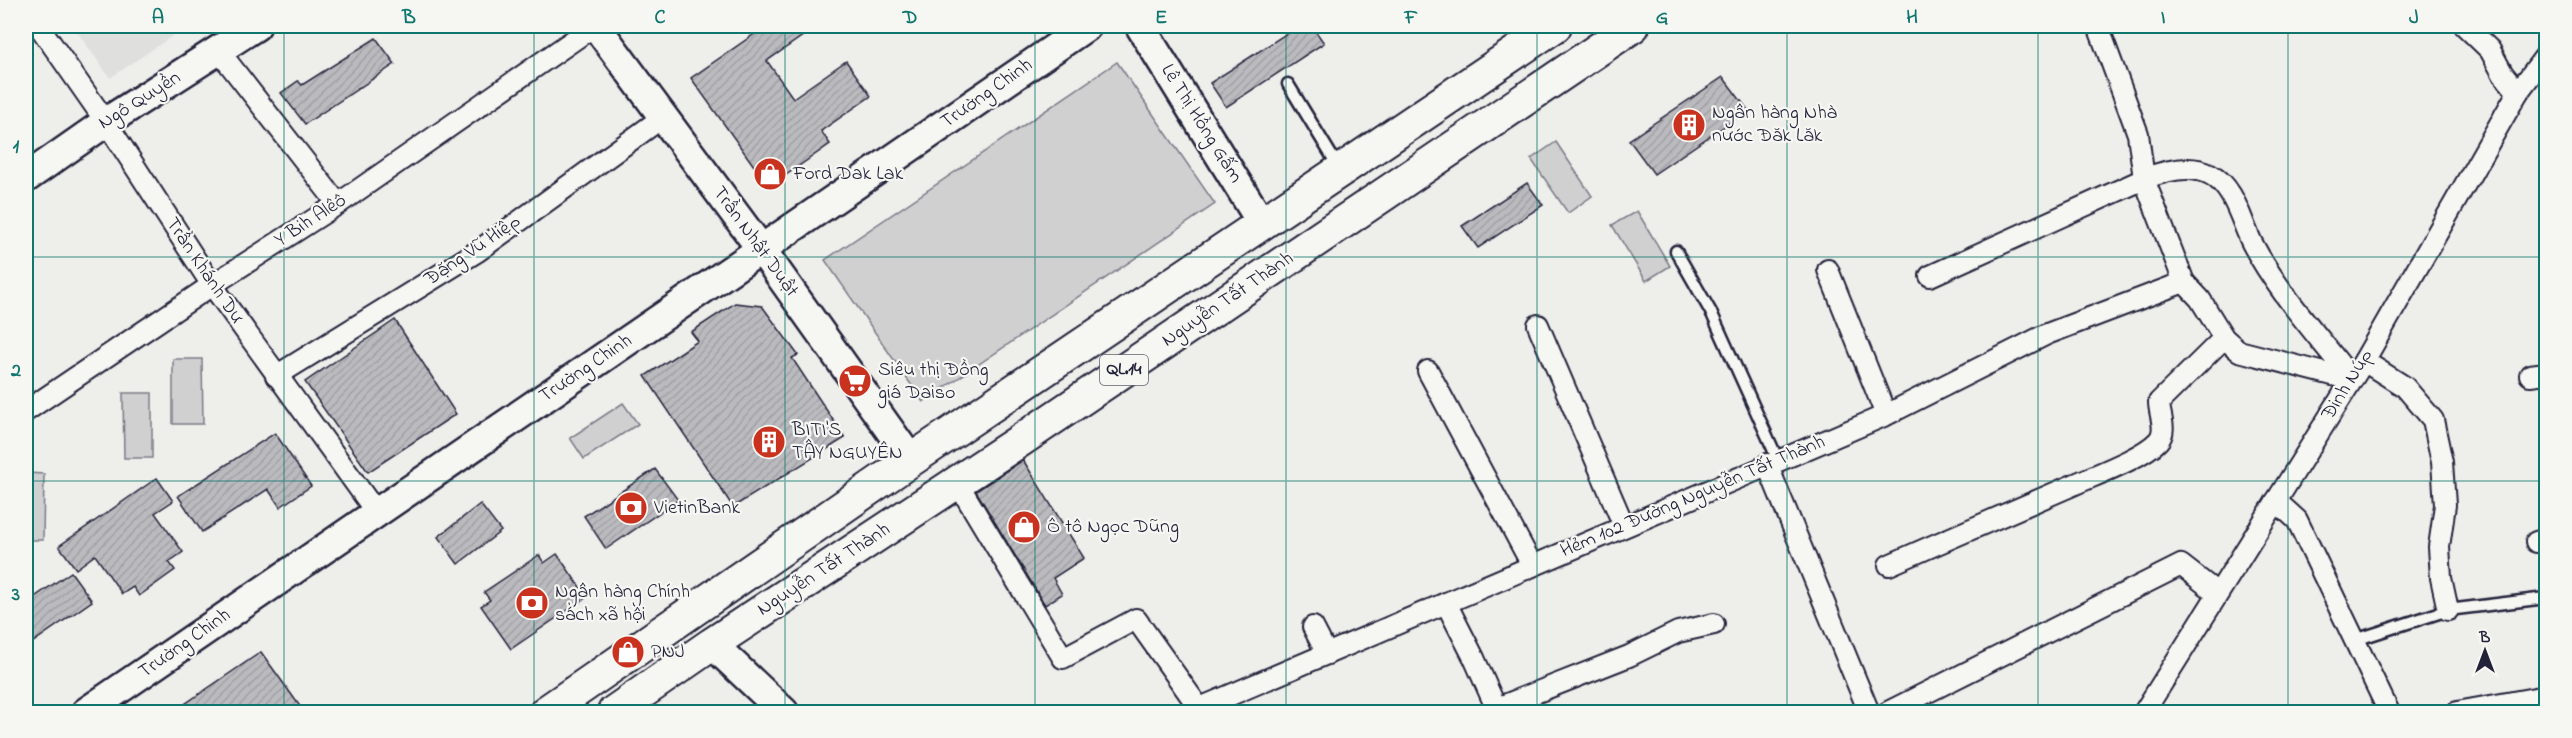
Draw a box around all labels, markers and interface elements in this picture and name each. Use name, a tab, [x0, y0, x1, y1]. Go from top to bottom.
text: A	[152, 4, 164, 33]
text: B	[401, 4, 416, 33]
text: C	[655, 4, 666, 33]
text: D	[902, 4, 917, 33]
text: E	[1155, 4, 1167, 33]
text: F	[1404, 4, 1418, 33]
text: G	[1656, 4, 1669, 33]
text: H	[1906, 4, 1918, 33]
text: I	[2161, 4, 2166, 33]
text: J	[2409, 4, 2419, 33]
street label: Trường Chinh	[935, 52, 1040, 137]
street label: Lê Thị Hồng Gấm	[1152, 59, 1249, 190]
street label: Ngô Quyền	[93, 64, 188, 139]
place label: Ngân hàng Nhà nước Đăk Lăk	[1712, 99, 1837, 151]
building icon: Ngân hàng Nhà nước Đăk Lăk	[1671, 107, 1707, 143]
text: 1	[13, 133, 20, 162]
shop icon: Ford Dak Lak	[752, 156, 788, 192]
place label: Ford Dak Lak	[792, 160, 903, 189]
street label: Trần Nhật Duật	[705, 180, 805, 304]
street label: Y Bih Alêô	[269, 187, 353, 255]
street label: Đặng Vũ Hiệp	[418, 208, 528, 295]
street label: Trần Khánh Dư	[158, 212, 250, 330]
street label: Nguyễn Tất Thành	[1156, 245, 1300, 356]
street label: Trường Chinh	[534, 327, 639, 412]
street label: Đinh Núp	[2314, 344, 2381, 427]
road number: QL.14	[1100, 355, 1148, 385]
place label: Siêu thị Đồng giá Daiso	[877, 356, 989, 409]
text: 2	[10, 357, 21, 386]
supermarket icon: Siêu thị Đồng giá Daiso	[837, 363, 873, 399]
place label: BITI'S TÂY NGUYÊN	[791, 416, 902, 468]
building icon: BITI'S TÂY NGUYÊN	[751, 424, 787, 460]
street label: Hẻm 102 Đường Nguyễn Tất Thành	[1556, 428, 1830, 567]
bank icon: VietinBank	[613, 490, 649, 526]
place label: VietinBank	[653, 494, 740, 523]
shop icon: Ô tô Ngọc Dũng	[1006, 509, 1042, 545]
place label: Ô tô Ngọc Dũng	[1047, 513, 1179, 543]
street label: Nguyễn Tất Thành	[752, 516, 897, 625]
place label: Ngân hàng Chính sách xã hội	[555, 578, 690, 630]
text: 3	[11, 581, 20, 610]
bank icon: Ngân hàng Chính sách xã hội	[514, 585, 550, 621]
street label: Trường Chinh	[133, 602, 238, 687]
north arrow	[2455, 621, 2515, 681]
text: B	[2479, 626, 2491, 650]
shop icon: PNJ	[610, 634, 646, 670]
place label: PNJ	[651, 638, 685, 667]

